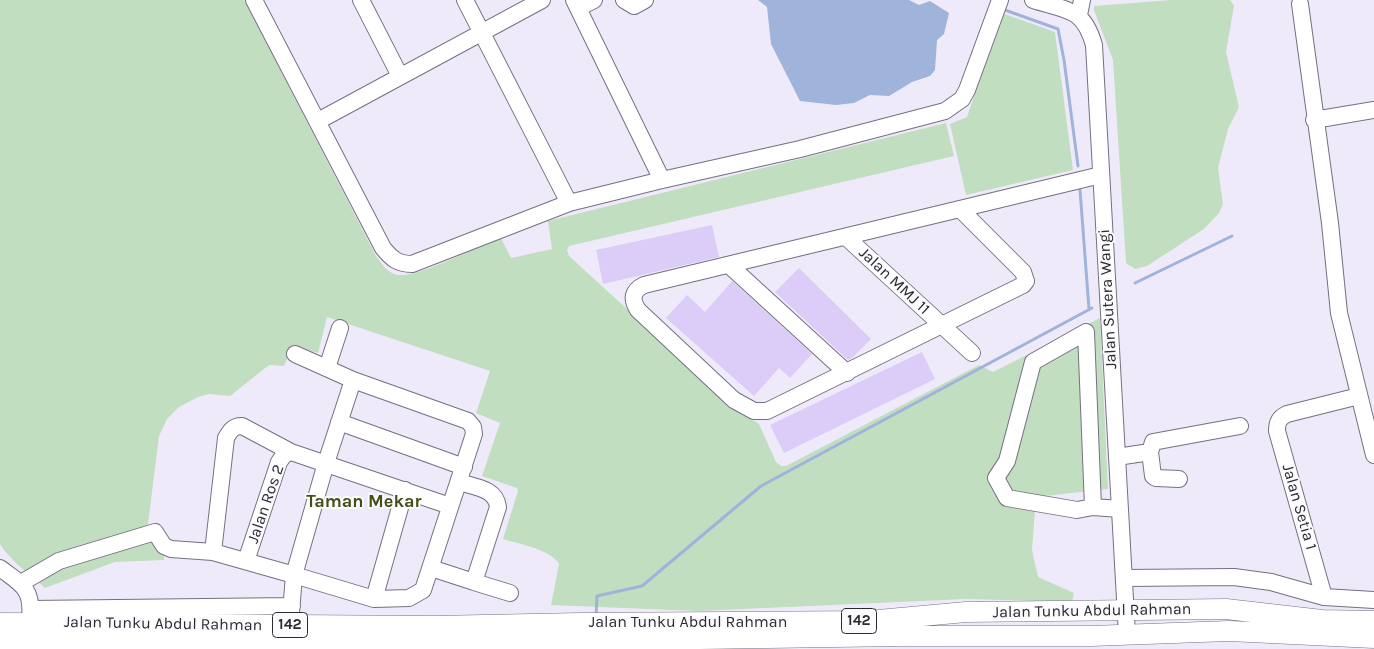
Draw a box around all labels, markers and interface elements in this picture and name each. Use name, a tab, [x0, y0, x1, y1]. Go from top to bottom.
street label: Jalan Sutera Wangi	[1095, 229, 1121, 369]
street label: Jalan MMJ 11	[855, 243, 933, 319]
street label: Jalan Ros 2	[244, 462, 288, 546]
street label: Jalan Setia 1	[1278, 462, 1320, 552]
district label: Taman Mekar	[306, 491, 422, 513]
street label: Jalan Tunku Abdul Rahman	[993, 600, 1191, 622]
road number: 142	[842, 608, 876, 634]
road number: 142	[272, 612, 308, 638]
street label: Jalan Tunku Abdul Rahman	[589, 612, 787, 632]
street label: Jalan Tunku Abdul Rahman	[64, 613, 262, 635]

